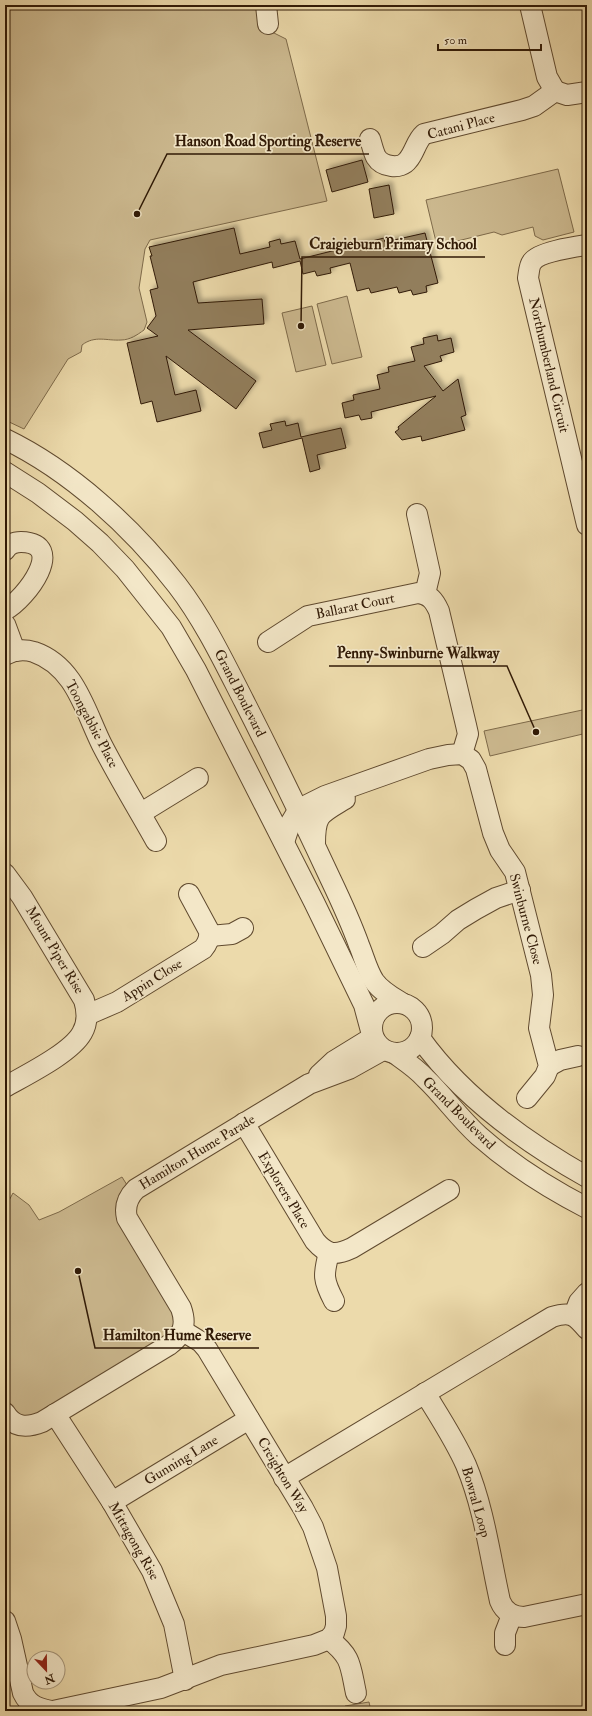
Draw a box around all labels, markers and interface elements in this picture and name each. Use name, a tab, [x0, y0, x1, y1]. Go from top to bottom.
scale bar	[438, 26, 541, 52]
text: 50 m	[444, 33, 468, 48]
street label: Catani Place	[425, 109, 497, 143]
callout: Hanson Road Sporting Reserve	[167, 127, 369, 154]
text: Hanson Road Sporting Reserve	[175, 132, 362, 152]
callout: Craigieburn Primary School	[302, 230, 485, 257]
text: Craigieburn Primary School	[309, 235, 477, 255]
street label: Northumberland Circuit	[525, 296, 573, 435]
street label: Ballarat Court	[314, 589, 396, 623]
callout: Penny-Swinburne Walkway	[329, 639, 507, 666]
text: Penny-Swinburne Walkway	[337, 644, 501, 664]
street label: Grand Boulevard	[211, 646, 269, 740]
street label: Toongabbie Place	[62, 677, 122, 771]
street label: Swinburne Close	[506, 872, 546, 967]
street label: Mount Piper Rise	[21, 903, 88, 998]
street label: Appin Close	[118, 955, 186, 1007]
street label: Grand Boulevard	[419, 1073, 499, 1153]
street label: Hamilton Hume Parade	[136, 1111, 258, 1193]
street label: Explorers Place	[254, 1149, 314, 1232]
callout: Hamilton Hume Reserve	[95, 1321, 259, 1348]
text: Hamilton Hume Reserve	[103, 1326, 252, 1345]
street label: Gunning Lane	[141, 1431, 221, 1489]
street label: Creighton Way	[253, 1434, 313, 1517]
street label: Bowral Loop	[457, 1465, 494, 1540]
street label: Mittagong Rise	[105, 1499, 163, 1583]
north arrow	[26, 1650, 66, 1690]
text: N	[41, 1671, 57, 1687]

